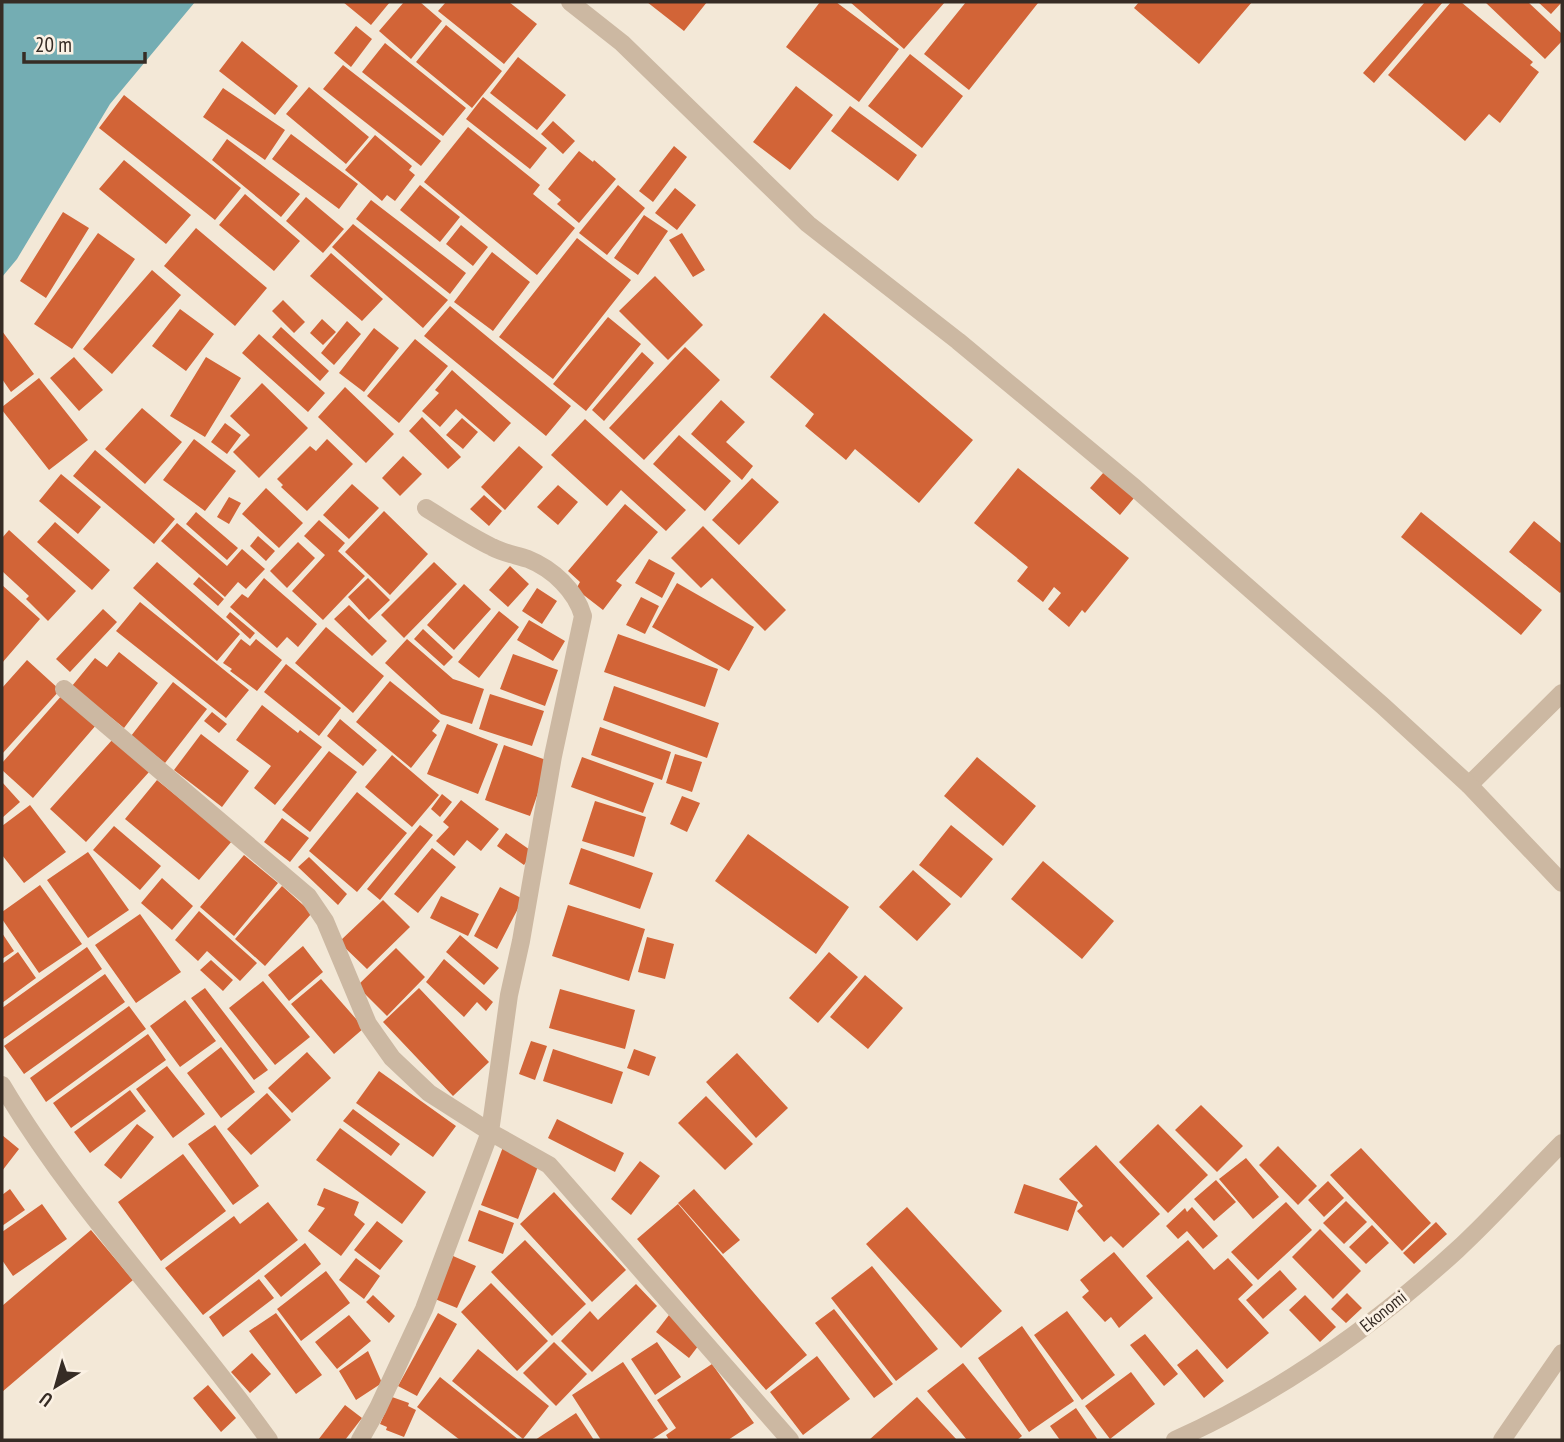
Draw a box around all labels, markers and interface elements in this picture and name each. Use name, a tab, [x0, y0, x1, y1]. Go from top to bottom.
scale bar	[24, 21, 145, 65]
text: 20 m	[35, 31, 72, 58]
street label: Ekonomi	[1355, 1285, 1411, 1337]
north arrow	[21, 1351, 91, 1421]
text: U	[35, 1387, 57, 1412]

